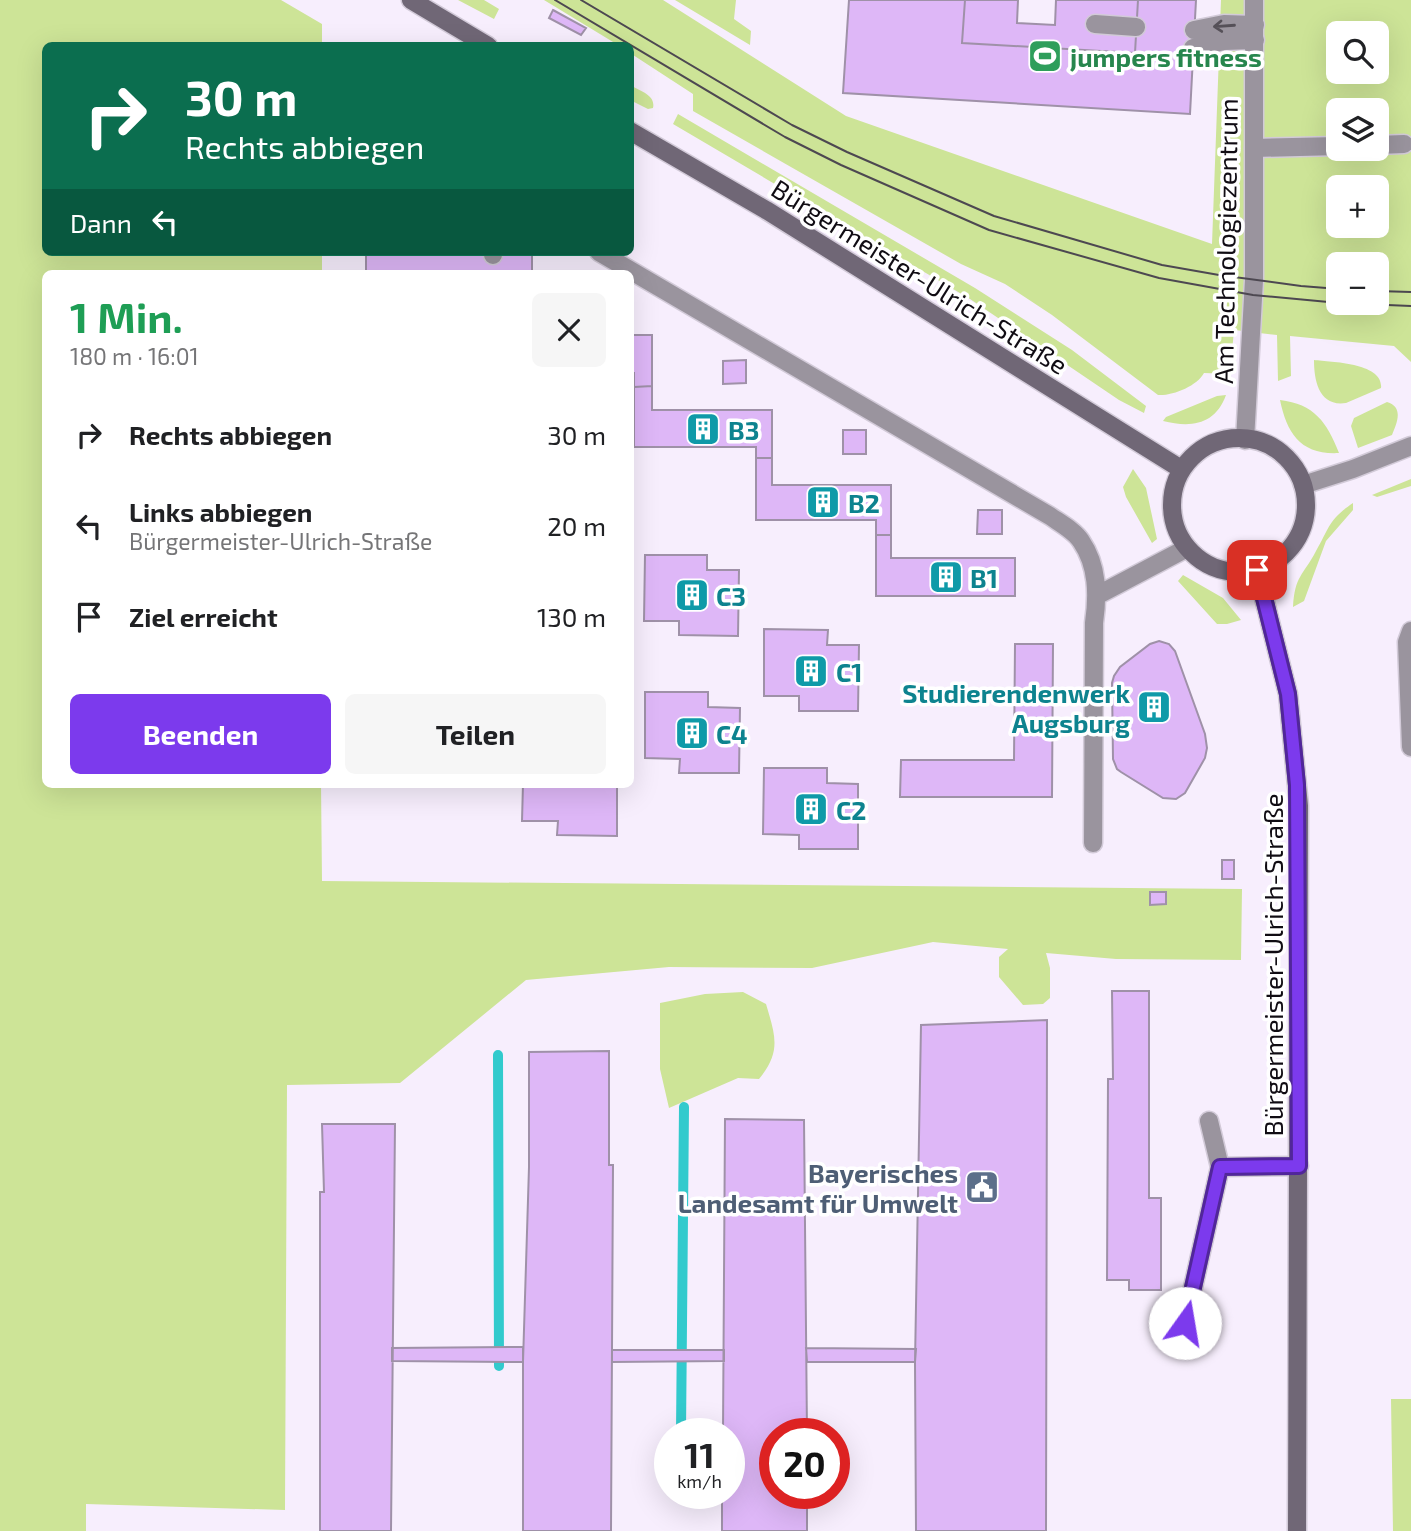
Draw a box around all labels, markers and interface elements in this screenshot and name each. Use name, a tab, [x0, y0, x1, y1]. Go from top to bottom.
one-way arrow	[1214, 20, 1236, 33]
map controls	[1326, 21, 1389, 315]
button: search	[1326, 21, 1389, 84]
sports icon: jumpers fitness	[1026, 37, 1064, 75]
place label: jumpers fitness	[1070, 41, 1262, 72]
text: 30 m	[185, 67, 297, 126]
icon: right	[70, 70, 161, 161]
street label: Am Technologiezentrum	[1207, 98, 1243, 384]
button: layers	[1326, 98, 1389, 161]
text: Rechts abbiegen	[185, 127, 424, 165]
street label: Bürgermeister-Ulrich-Straße	[766, 172, 1074, 380]
button: +	[1326, 175, 1389, 238]
icon: left	[146, 203, 184, 241]
text: Dann	[70, 207, 132, 238]
button: −	[1326, 252, 1389, 315]
text: 1 Min.	[70, 291, 183, 341]
button: close	[532, 293, 606, 367]
text: 180 m · 16:01	[70, 342, 199, 370]
building icon: B3	[684, 410, 722, 448]
place label: B3	[728, 414, 759, 445]
icon: right	[70, 416, 108, 454]
text: Rechts abbiegen	[129, 419, 332, 450]
text: 30 m	[547, 419, 606, 450]
building icon: B2	[804, 483, 842, 521]
place label: B2	[848, 487, 880, 518]
text: Links abbiegen	[129, 496, 313, 527]
icon: left	[70, 507, 108, 545]
text: 20 m	[547, 510, 606, 541]
text: Bürgermeister-Ulrich-Straße	[129, 527, 432, 555]
pin	[1227, 540, 1287, 600]
icon: arrive	[1238, 551, 1276, 589]
building icon: B1	[927, 558, 965, 596]
place label: B1	[970, 562, 998, 593]
building icon: C3	[673, 576, 711, 614]
place label: C3	[716, 580, 746, 611]
icon: arrive	[70, 598, 108, 636]
text: Ziel erreicht	[129, 601, 278, 632]
text: 130 m	[537, 601, 606, 632]
building icon: C1	[792, 652, 830, 690]
place label: C1	[836, 656, 863, 687]
place label: Studierendenwerk Augsburg	[902, 677, 1130, 738]
building icon: Studierendenwerk Augsburg	[1135, 688, 1173, 726]
button: Beenden	[70, 694, 331, 774]
button: Teilen	[345, 694, 606, 774]
building icon: C4	[673, 714, 711, 752]
place label: C4	[716, 718, 748, 749]
building icon: C2	[792, 790, 830, 828]
place label: C2	[836, 794, 866, 825]
street label: Bürgermeister-Ulrich-Straße	[1257, 794, 1288, 1136]
place label: Bayerisches Landesamt für Umwelt	[678, 1157, 958, 1218]
public building icon: Bayerisches Landesamt für Umwelt	[963, 1168, 1001, 1206]
position arrow	[1148, 1286, 1222, 1360]
speed limit sign: 20	[759, 1418, 850, 1509]
text: 11	[684, 1433, 715, 1475]
text: km/h	[677, 1470, 722, 1492]

